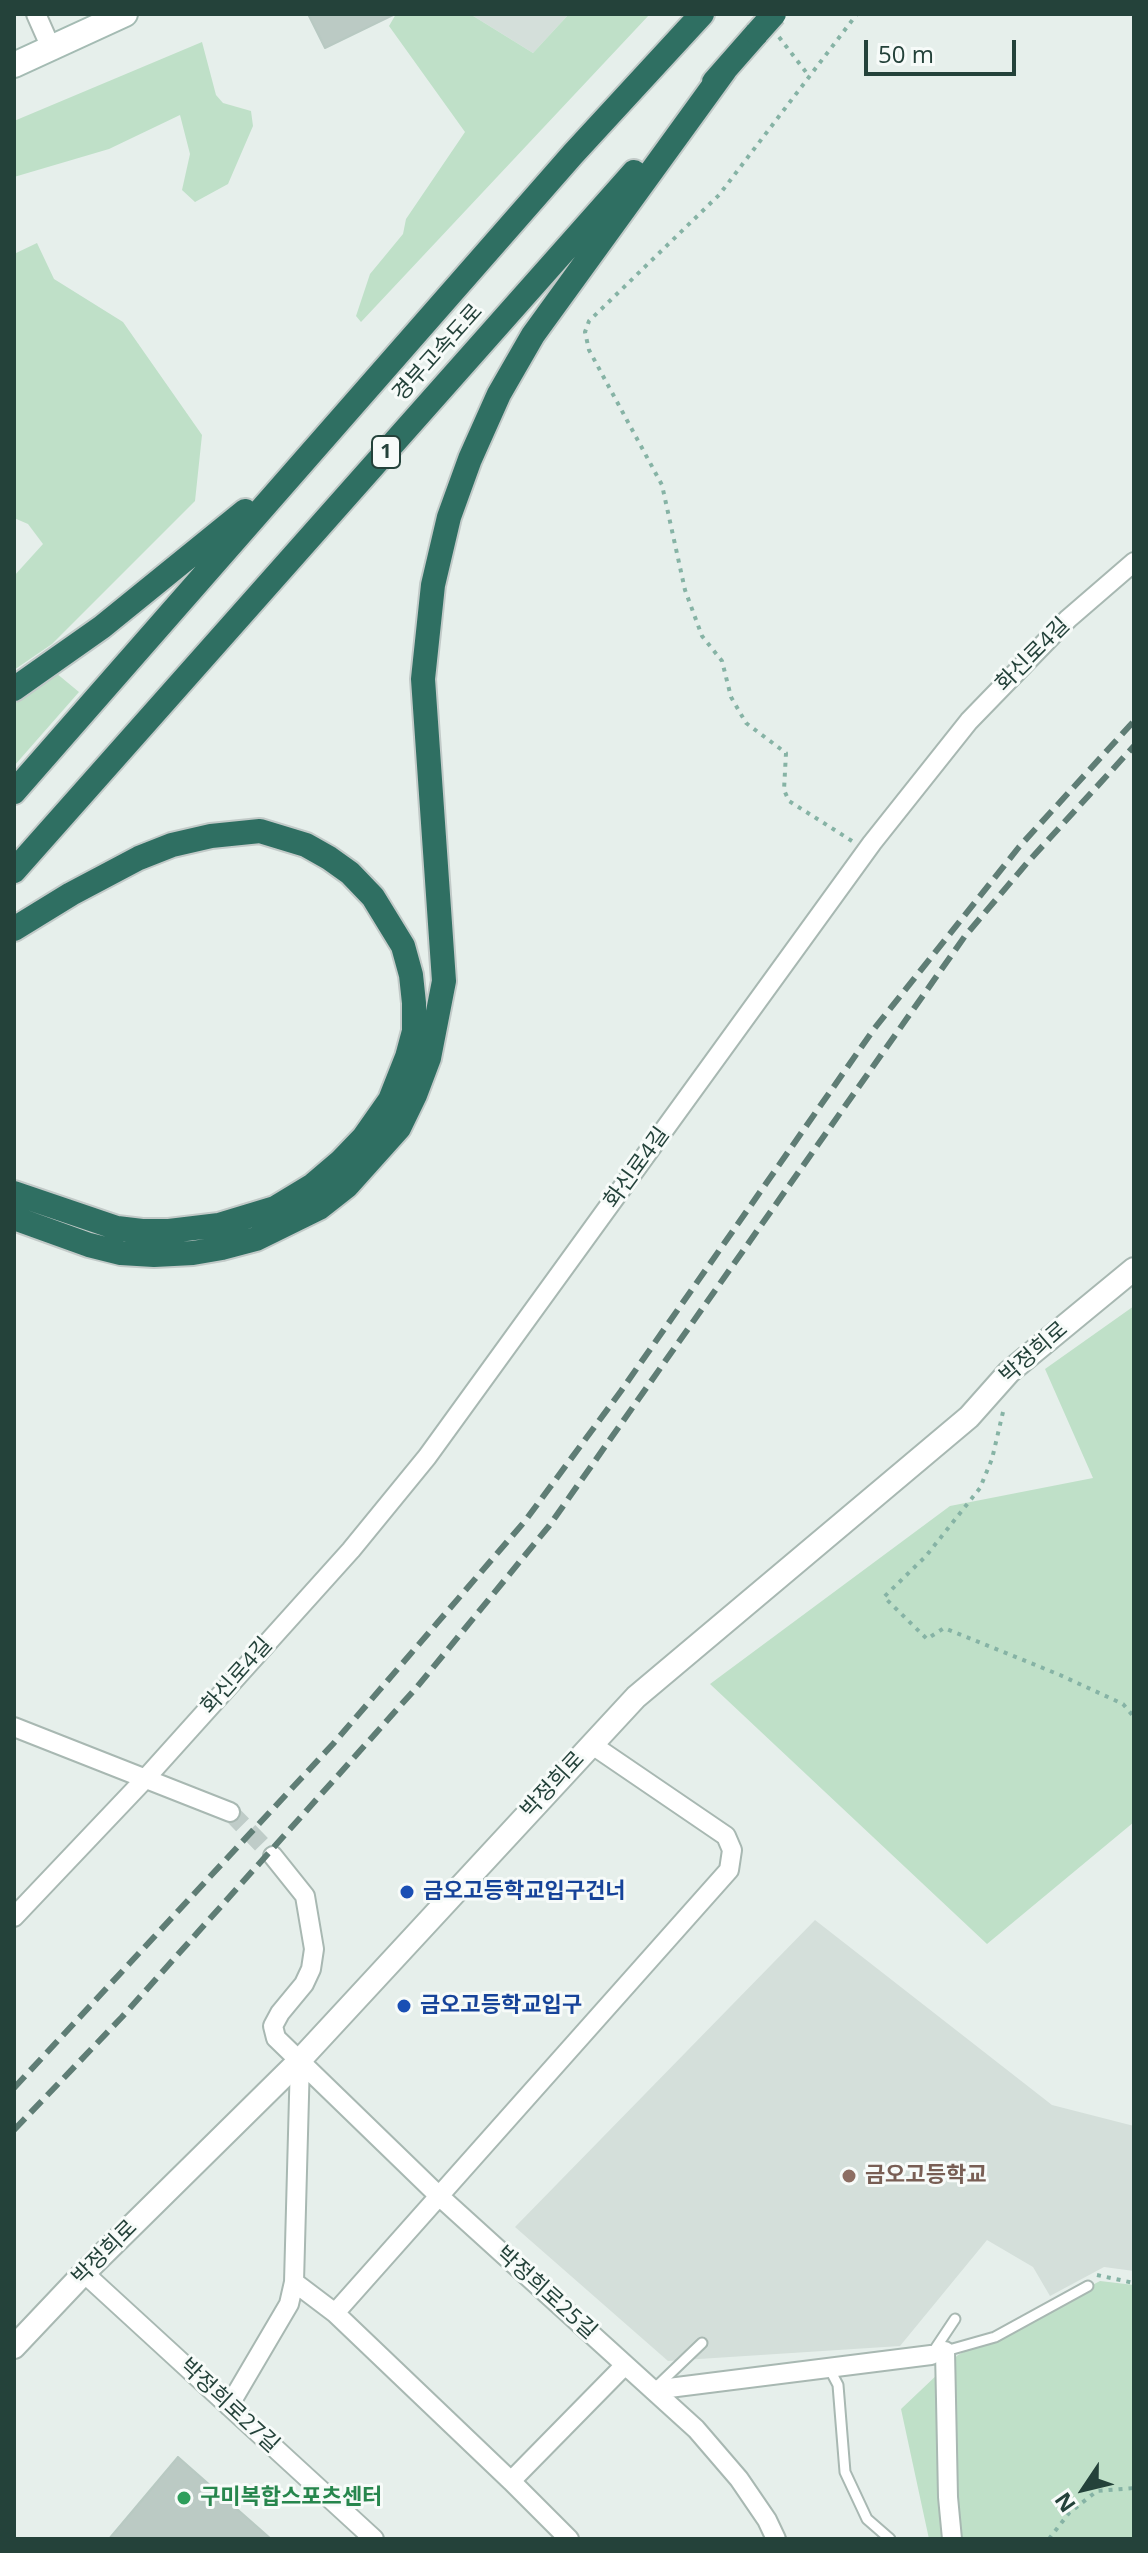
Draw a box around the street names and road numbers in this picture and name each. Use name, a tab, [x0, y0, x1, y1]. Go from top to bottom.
street label: 경부고속도로	[388, 299, 488, 407]
road number: 1	[372, 436, 400, 468]
street label: 화신로4길	[991, 613, 1075, 697]
street label: 화신로4길	[599, 1122, 675, 1214]
street label: 박정희로	[995, 1316, 1073, 1390]
street label: 화신로4길	[196, 1632, 278, 1720]
street label: 박정희로	[516, 1746, 590, 1824]
street label: 박정희로	[67, 2215, 143, 2291]
street label: 박정희로25길	[490, 2241, 602, 2345]
street label: 박정희로27길	[174, 2353, 284, 2459]

